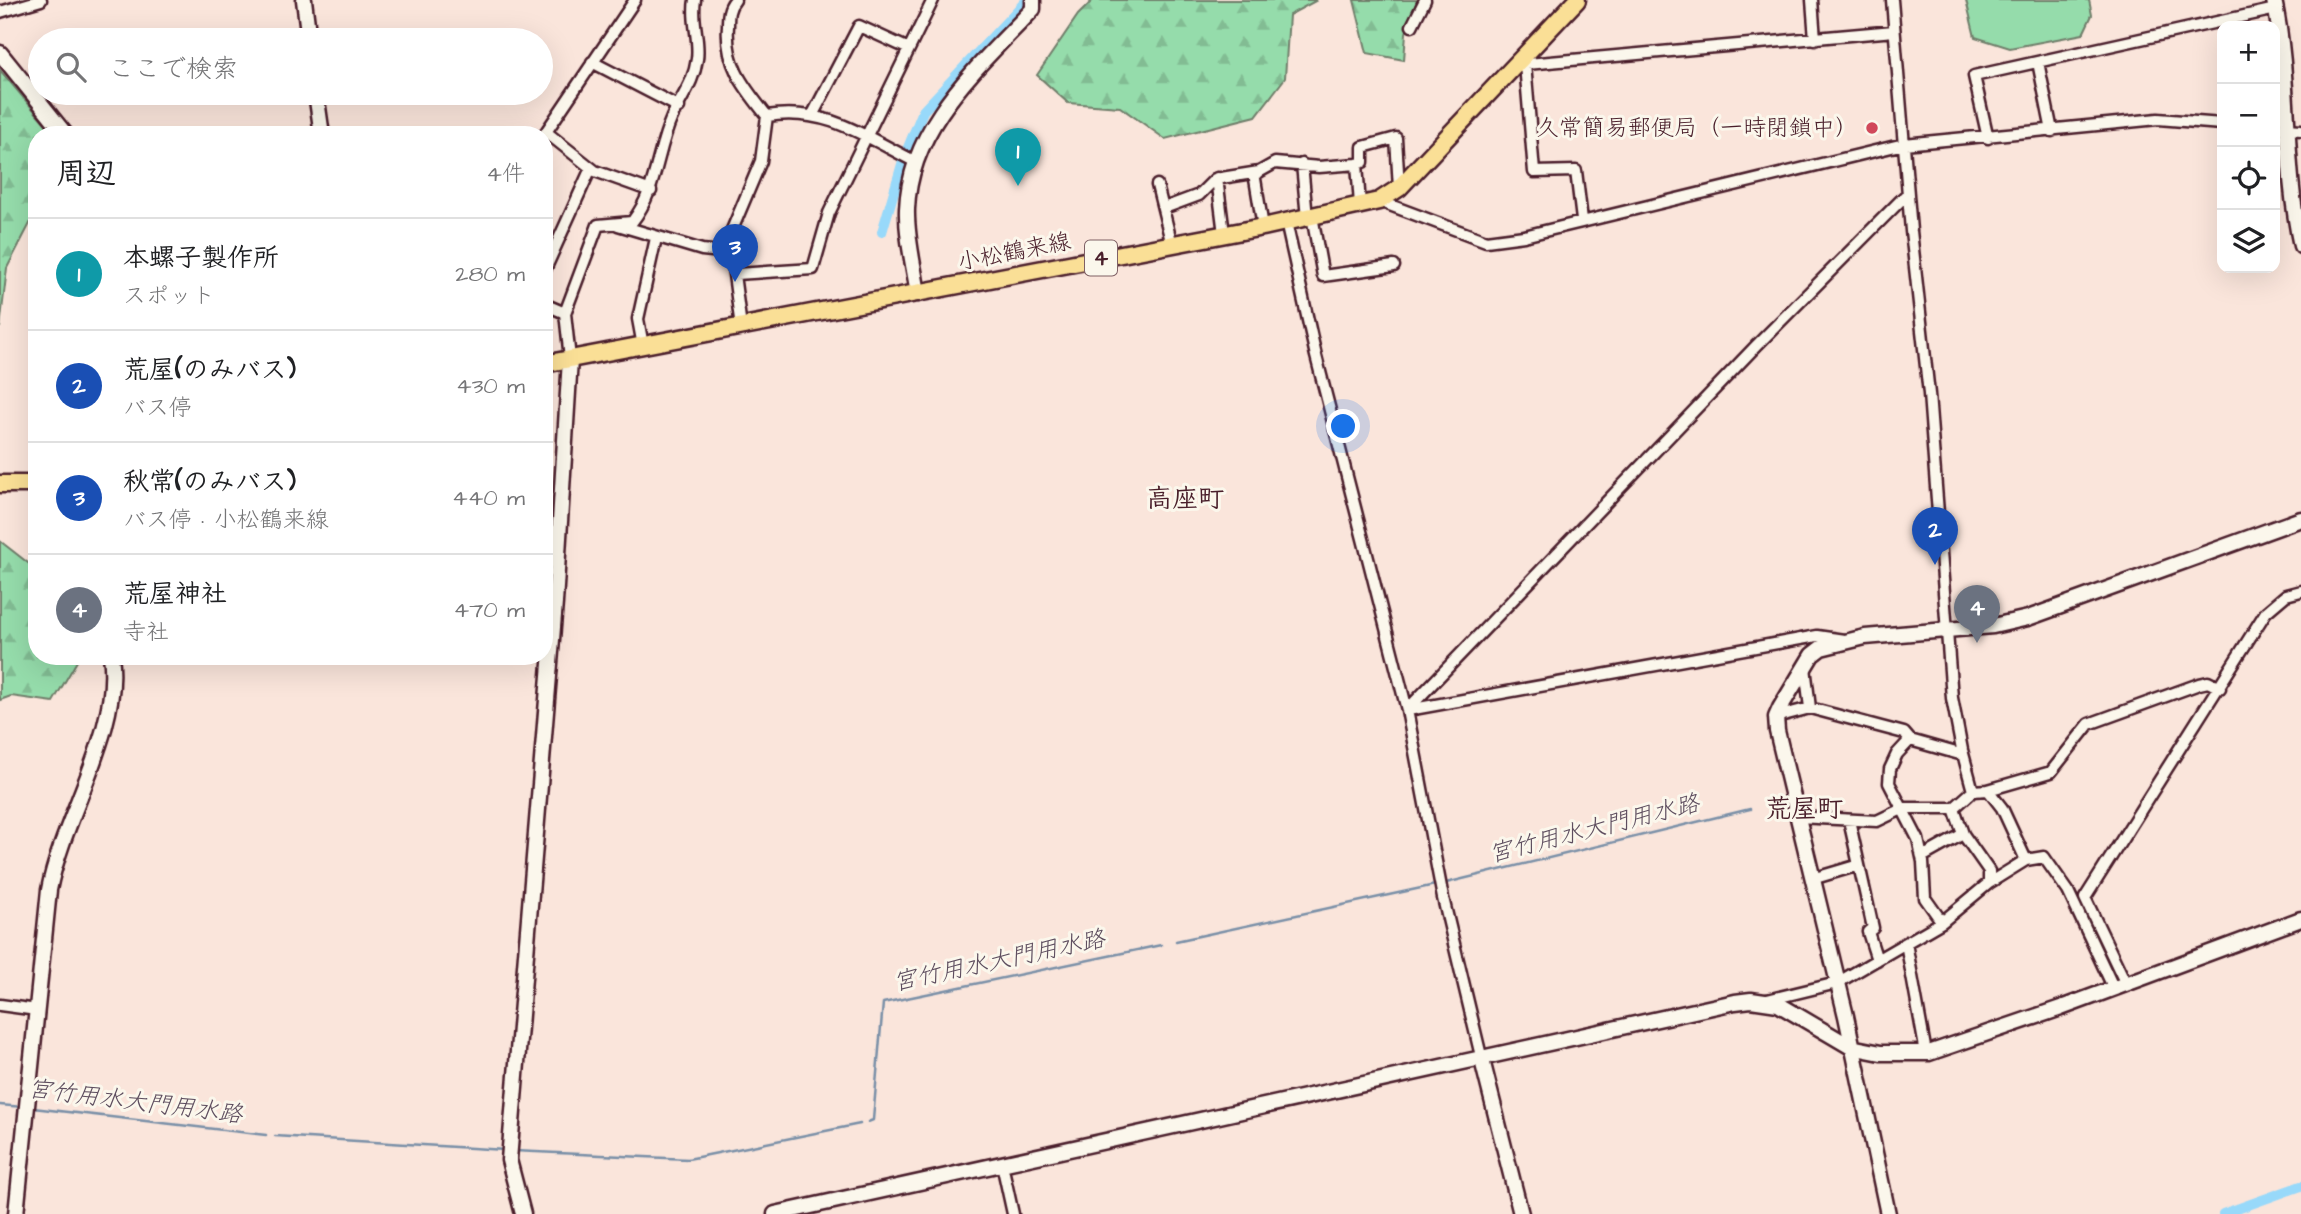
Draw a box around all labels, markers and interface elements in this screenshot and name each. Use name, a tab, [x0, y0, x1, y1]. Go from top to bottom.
map controls	[2217, 21, 2280, 273]
button: +	[2217, 21, 2280, 84]
search box	[28, 28, 553, 105]
icon: search	[52, 48, 90, 86]
text: ここで検索	[108, 51, 238, 87]
button: −	[2217, 84, 2280, 147]
place label: 久常簡易郵便局（一時閉鎖中）	[1536, 112, 1858, 144]
marker: 久常簡易郵便局（一時閉鎖中）	[1864, 120, 1880, 136]
pin: 1	[995, 128, 1041, 186]
button: locate	[2217, 147, 2280, 210]
text: 周辺	[56, 153, 116, 195]
text: 4件	[486, 158, 525, 190]
button: layers	[2217, 210, 2280, 273]
pin: 3	[712, 224, 758, 282]
street label: 小松鶴来線	[955, 225, 1073, 279]
text: 本螺子製作所	[123, 240, 279, 276]
road number: 4	[1085, 240, 1117, 276]
text: 1	[78, 258, 80, 290]
text: 280 m	[455, 258, 525, 290]
text: スポット	[123, 280, 215, 312]
text: 荒屋(のみバス)	[123, 352, 296, 388]
text: 2	[72, 370, 86, 402]
text: 430 m	[456, 370, 525, 402]
text: バス停	[123, 392, 192, 424]
your location	[1326, 409, 1360, 443]
text: 秋常(のみバス)	[123, 464, 296, 500]
district label: 高座町	[1146, 481, 1224, 517]
text: 3	[73, 482, 85, 514]
text: 440 m	[452, 482, 525, 514]
text: バス停 · 小松鶴来線	[123, 504, 329, 536]
pin: 2	[1912, 507, 1958, 565]
text: 荒屋神社	[123, 576, 227, 612]
pin: 4	[1954, 585, 2000, 643]
text: 4	[71, 594, 87, 626]
text: 470 m	[454, 594, 525, 626]
text: 寺社	[123, 616, 169, 648]
water label: 宮竹用水大門用水路	[1485, 786, 1705, 872]
district label: 荒屋町	[1765, 791, 1843, 827]
water label: 宮竹用水大門用水路	[890, 922, 1110, 1000]
water label: 宮竹用水大門用水路	[26, 1072, 246, 1132]

